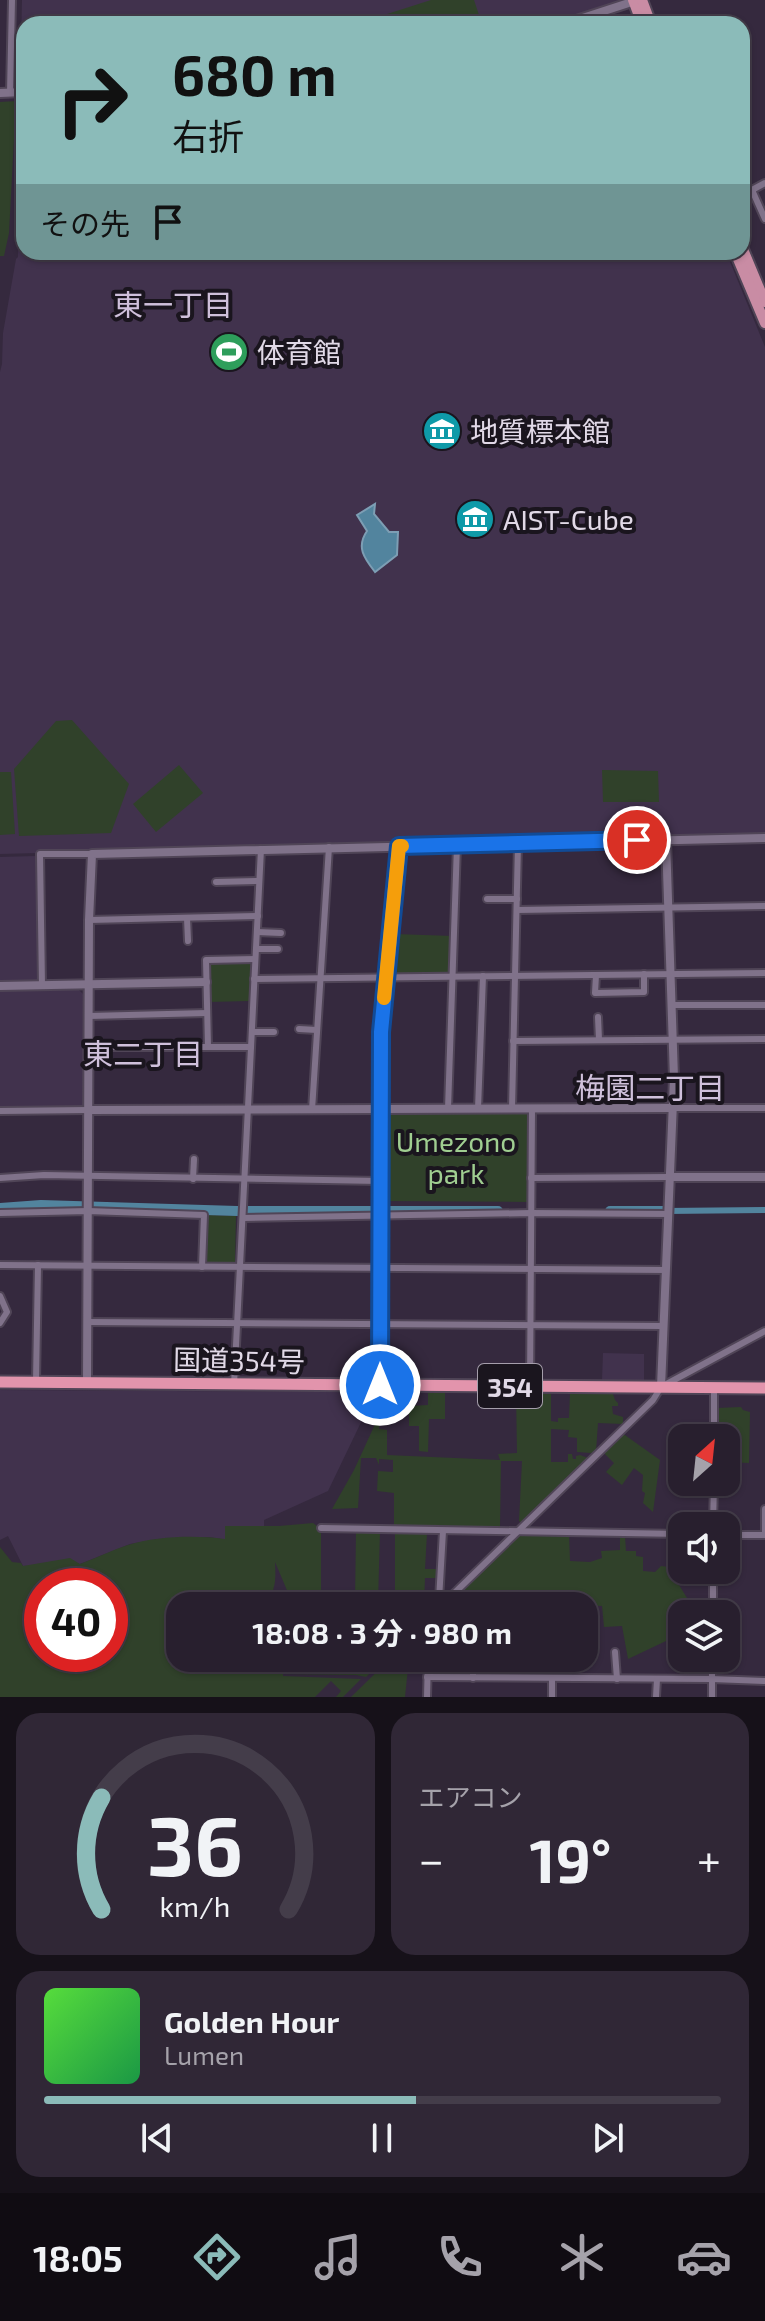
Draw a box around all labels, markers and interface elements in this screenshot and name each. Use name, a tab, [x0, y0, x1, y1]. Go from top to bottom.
text: 680 m	[172, 40, 337, 107]
icon: right	[40, 48, 144, 152]
text: 右折	[172, 114, 244, 157]
icon: arrive	[146, 200, 190, 244]
text: その先	[40, 205, 130, 241]
district label: 東一丁目	[113, 286, 233, 322]
sports icon: 体育館	[208, 331, 250, 373]
place label: 体育館	[257, 335, 341, 369]
museum icon: 地質標本館	[421, 410, 463, 452]
place label: 地質標本館	[470, 414, 610, 448]
museum icon: AIST-Cube	[454, 498, 496, 540]
place label: AIST-Cube	[503, 502, 634, 536]
pin	[603, 806, 671, 874]
icon: arrive	[615, 818, 659, 862]
district label: 東二丁目	[83, 1035, 203, 1071]
district label: 梅園二丁目	[575, 1069, 725, 1105]
park label: Umezono park	[396, 1124, 516, 1190]
street label: 国道354号	[173, 1342, 305, 1378]
position arrow	[338, 1343, 422, 1427]
road number: 354	[478, 1364, 542, 1408]
north arrow	[668, 1424, 740, 1496]
map controls	[668, 1424, 740, 1672]
button: sound	[668, 1512, 740, 1584]
speed limit sign: 40	[24, 1568, 128, 1672]
button: layers	[668, 1600, 740, 1672]
text: 18:08 · 3 分 · 980 m	[252, 1614, 512, 1650]
text: エアコン	[419, 1781, 523, 1812]
text: 36	[147, 1793, 243, 1893]
text: 19°	[530, 1823, 611, 1895]
text: −	[419, 1832, 444, 1885]
text: +	[697, 1832, 721, 1885]
text: km/h	[160, 1888, 231, 1923]
text: Golden Hour	[164, 2003, 339, 2039]
text: Lumen	[164, 2039, 244, 2070]
icon: previous	[135, 2116, 179, 2160]
icon: pause	[360, 2116, 404, 2160]
icon: next	[586, 2116, 630, 2160]
icon: directions	[189, 2229, 245, 2285]
icon: music	[310, 2229, 366, 2285]
icon: phone	[432, 2229, 488, 2285]
icon: climate	[554, 2229, 610, 2285]
icon: car	[676, 2229, 732, 2285]
text: 18:05	[33, 2236, 123, 2279]

